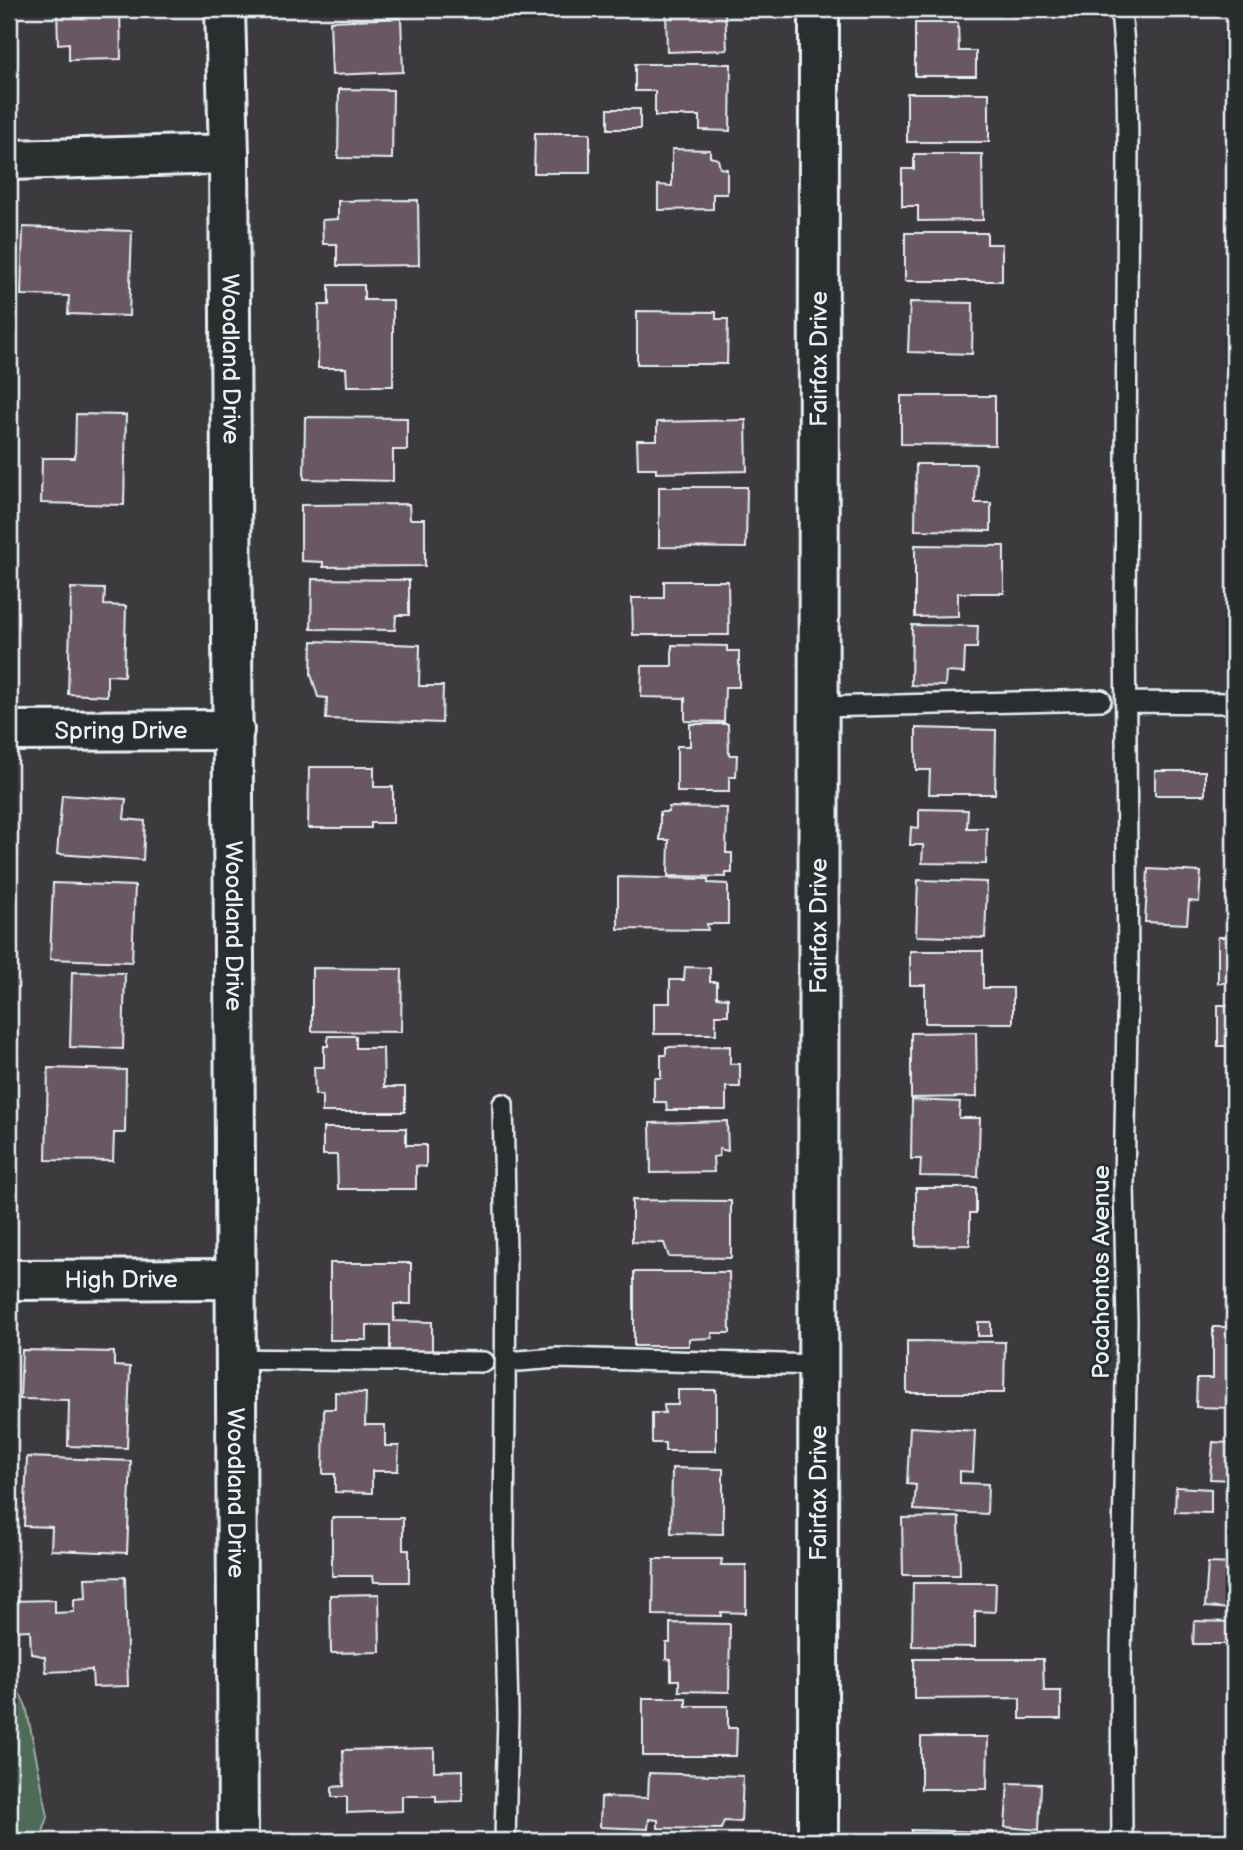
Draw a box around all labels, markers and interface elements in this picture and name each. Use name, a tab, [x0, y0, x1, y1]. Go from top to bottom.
street label: Woodland Drive	[215, 274, 246, 444]
street label: Fairfax Drive	[805, 291, 834, 427]
street label: Spring Drive	[54, 716, 188, 746]
street label: Woodland Drive	[219, 841, 248, 1011]
street label: Fairfax Drive	[804, 858, 834, 994]
street label: Pocahontos Avenue	[1087, 1165, 1116, 1379]
street label: High Drive	[64, 1265, 178, 1295]
street label: Woodland Drive	[221, 1408, 250, 1578]
street label: Fairfax Drive	[804, 1425, 833, 1561]

